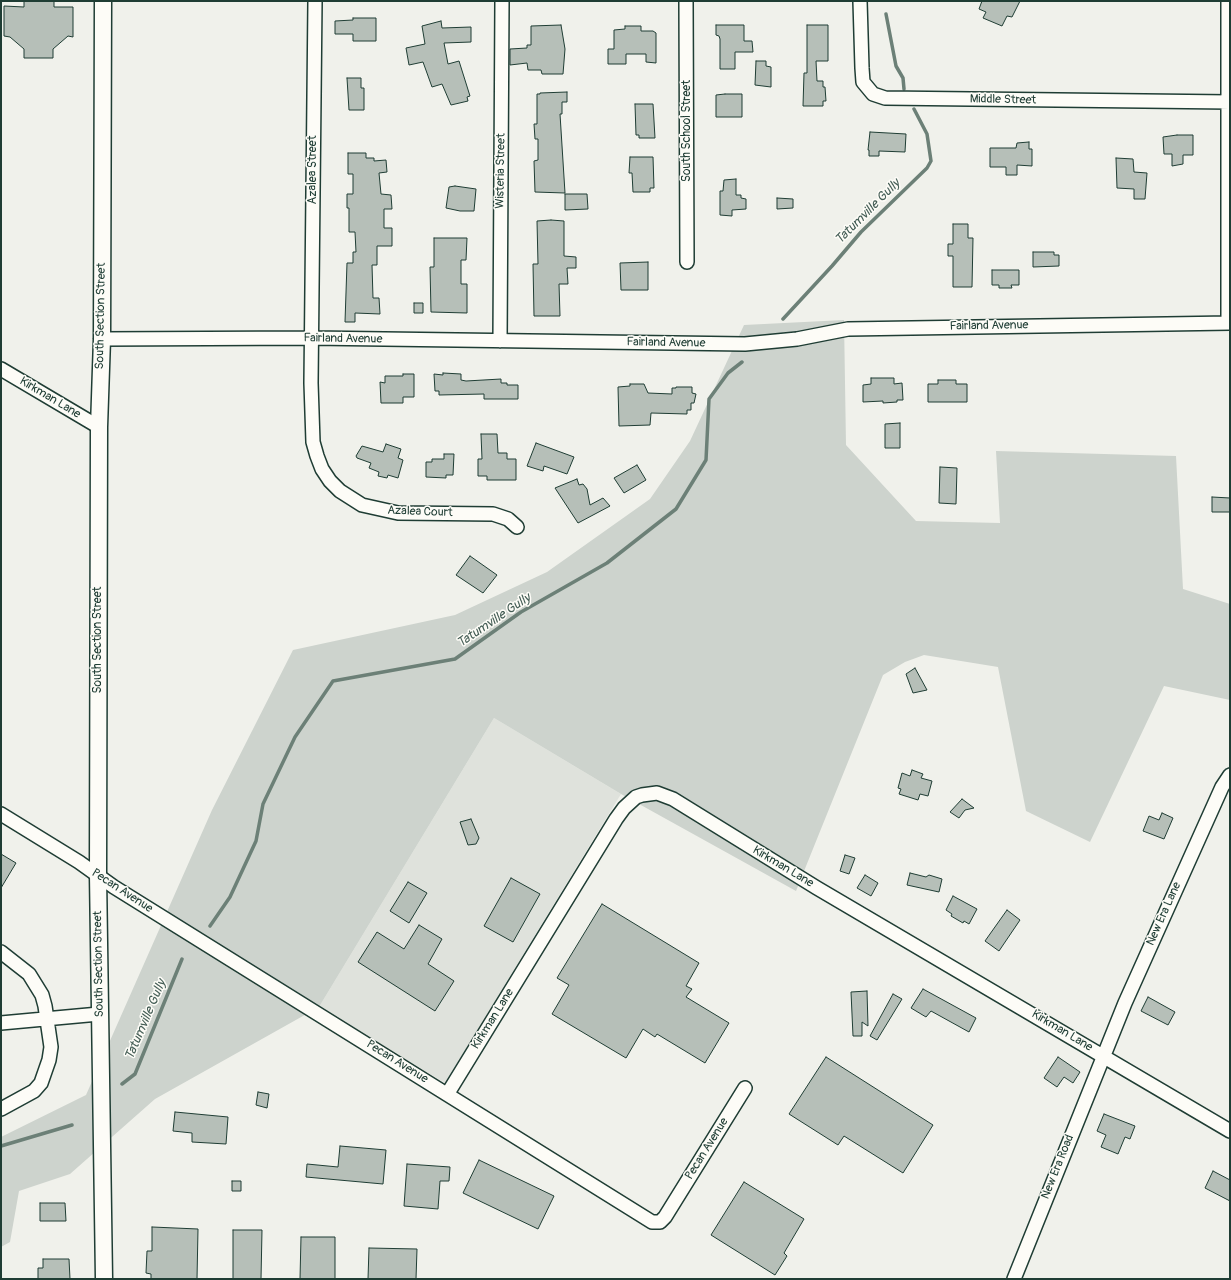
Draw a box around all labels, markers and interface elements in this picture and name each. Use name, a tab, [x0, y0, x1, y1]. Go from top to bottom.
street label: South School Street	[680, 80, 694, 182]
street label: Middle Street	[970, 92, 1036, 108]
street label: Wisteria Street	[493, 133, 509, 209]
street label: Azalea Street	[306, 136, 320, 204]
water label: Tatumville Gully	[832, 176, 904, 248]
street label: South Section Street	[93, 262, 109, 370]
street label: Fairland Avenue	[950, 318, 1028, 334]
street label: Fairland Avenue	[304, 331, 382, 347]
street label: Fairland Avenue	[627, 335, 705, 351]
street label: Kirkman Lane	[17, 374, 83, 422]
street label: Azalea Court	[387, 504, 453, 520]
street label: South Section Street	[91, 587, 105, 693]
water label: Tatumville Gully	[454, 591, 534, 651]
street label: Kirkman Lane	[750, 843, 816, 891]
street label: Pecan Avenue	[89, 866, 155, 916]
street label: New Era Lane	[1144, 880, 1184, 948]
street label: South Section Street	[91, 910, 107, 1018]
water label: Tatumville Gully	[122, 978, 170, 1062]
street label: Kirkman Lane	[469, 986, 517, 1052]
street label: Kirkman Lane	[1029, 1007, 1095, 1055]
street label: Pecan Avenue	[363, 1037, 431, 1087]
street label: Pecan Avenue	[682, 1115, 732, 1183]
street label: New Era Road	[1039, 1133, 1077, 1201]

